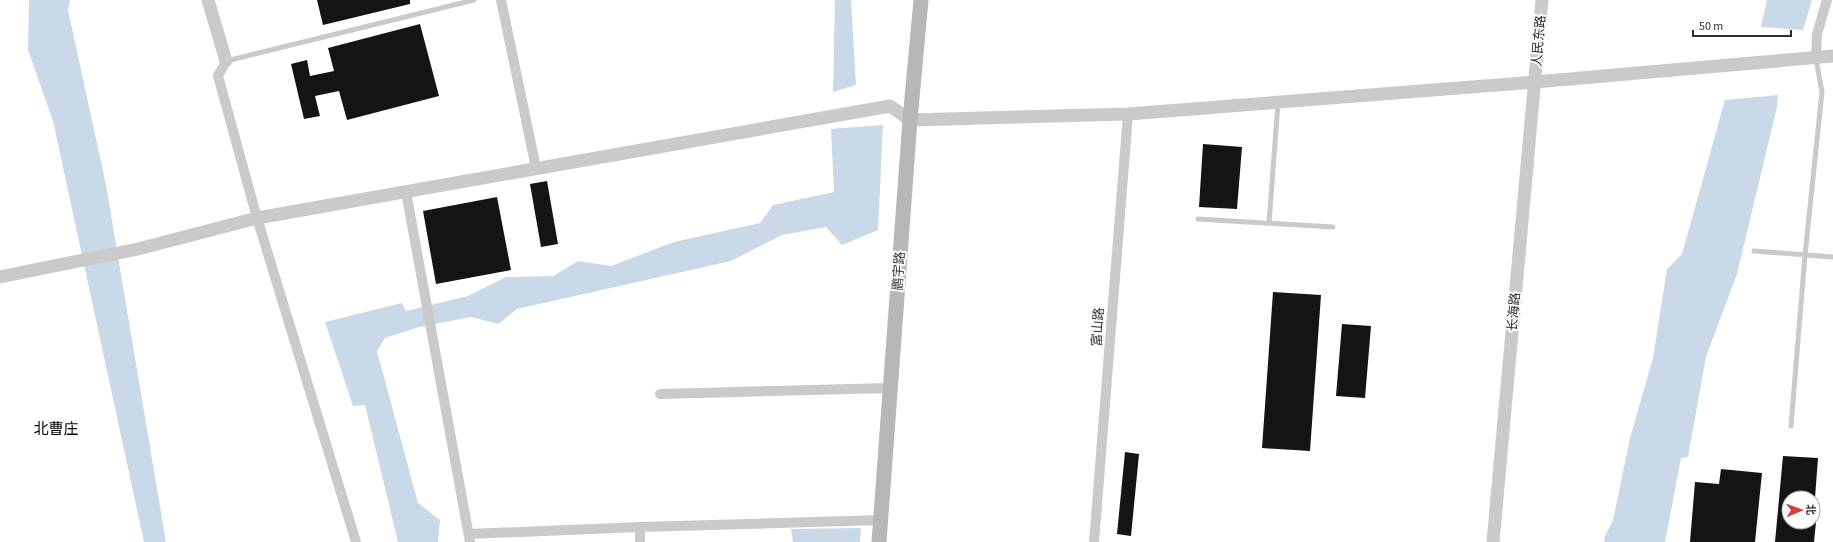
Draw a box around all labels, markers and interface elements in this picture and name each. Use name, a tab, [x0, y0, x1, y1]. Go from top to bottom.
scale bar	[1693, 12, 1791, 38]
street label: 人民东路	[1528, 14, 1550, 68]
text: 50 m	[1699, 18, 1723, 35]
street label: 鹏宇路	[889, 251, 909, 291]
street label: 长海路	[1503, 292, 1525, 332]
street label: 富山路	[1088, 307, 1108, 347]
district label: 北曹庄	[33, 419, 79, 440]
north arrow	[1781, 490, 1821, 530]
text: 北	[1803, 504, 1818, 515]

